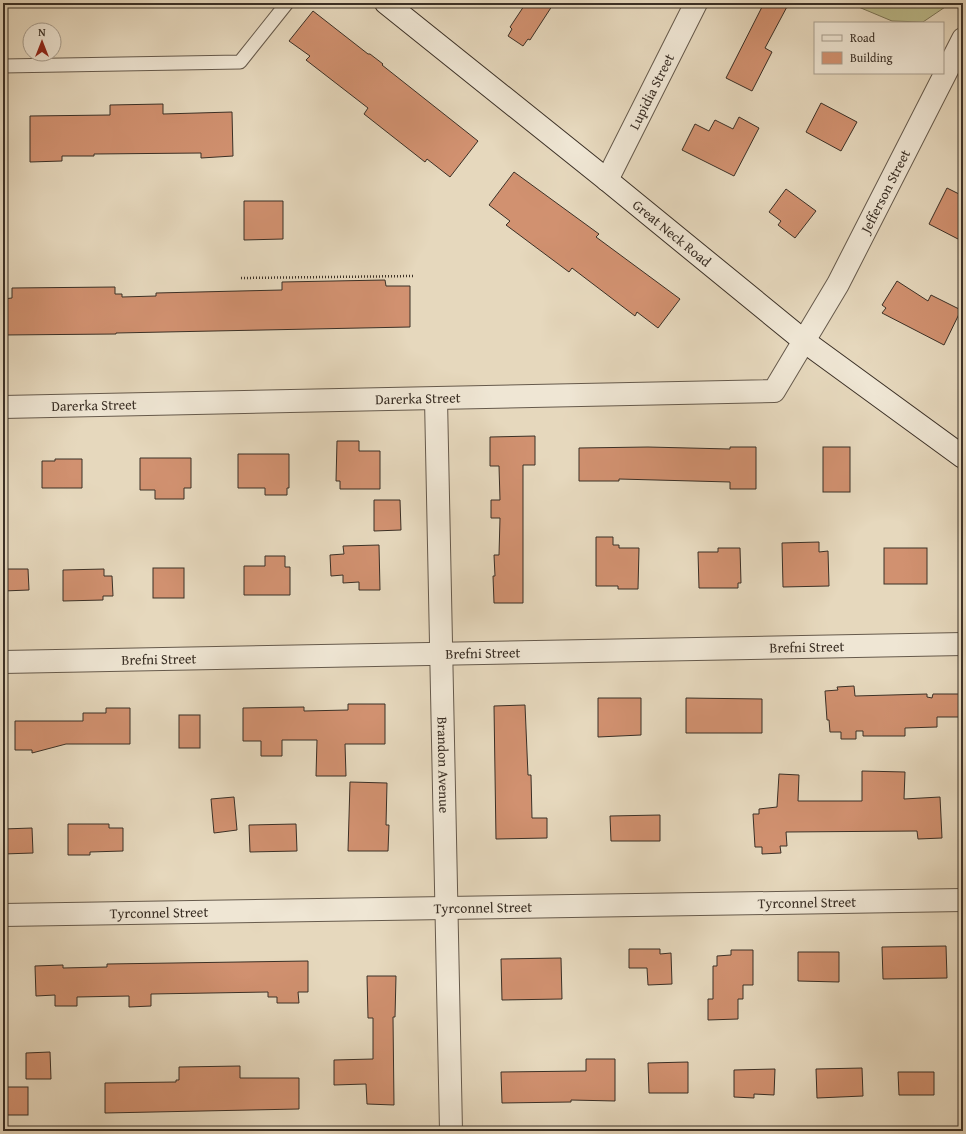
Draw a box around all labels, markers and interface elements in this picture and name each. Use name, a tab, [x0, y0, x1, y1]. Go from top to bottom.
north arrow	[22, 22, 62, 62]
legend	[814, 22, 944, 74]
text: N	[38, 24, 46, 40]
text: Road	[850, 29, 876, 46]
text: Building	[850, 49, 893, 66]
street label: Lupidia Street	[624, 50, 679, 133]
street label: Jefferson Street	[855, 146, 915, 238]
street label: Great Neck Road	[628, 195, 716, 272]
street label: Darerka Street	[375, 388, 461, 409]
street label: Darerka Street	[51, 394, 137, 416]
street label: Brefni Street	[769, 636, 845, 658]
street label: Brefni Street	[445, 642, 521, 664]
street label: Brefni Street	[121, 648, 197, 670]
street label: Brandon Avenue	[433, 716, 454, 814]
street label: Tyrconnel Street	[757, 892, 856, 913]
street label: Tyrconnel Street	[433, 897, 532, 918]
street label: Tyrconnel Street	[110, 902, 208, 923]

